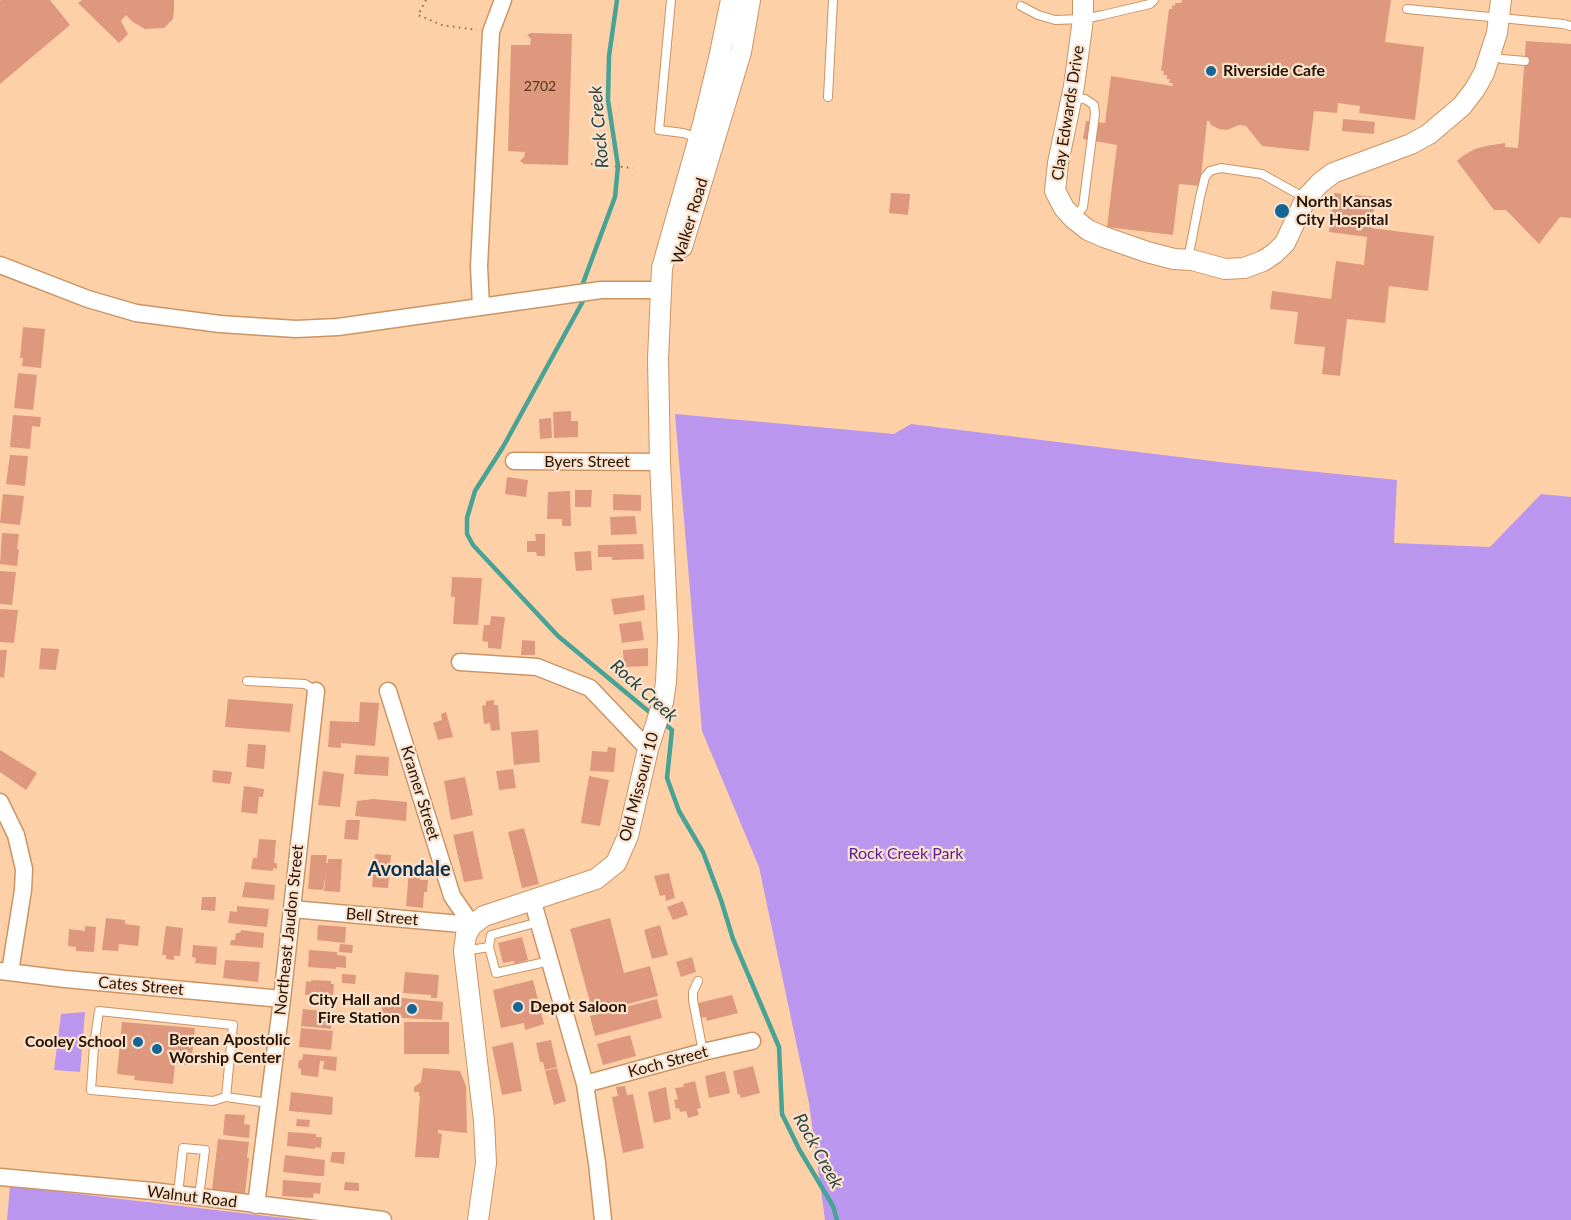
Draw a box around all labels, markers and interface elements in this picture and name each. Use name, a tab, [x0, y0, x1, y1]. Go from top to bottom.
street label: Clay Edwards Drive	[1048, 44, 1088, 182]
place label: Riverside Cafe	[1223, 61, 1325, 81]
marker: Riverside Cafe	[1204, 64, 1218, 78]
house number: 2702	[524, 78, 556, 94]
water label: Rock Creek	[585, 85, 613, 169]
street label: Walker Road	[668, 176, 712, 266]
place label: North Kansas City Hospital	[1296, 192, 1392, 230]
marker: North Kansas City Hospital	[1273, 202, 1291, 220]
street label: Byers Street	[544, 452, 630, 472]
water label: Rock Creek	[606, 655, 682, 727]
street label: Old Missouri 10	[615, 730, 663, 844]
street label: Kramer Street	[397, 743, 443, 843]
street label: Northeast Jaudon Street	[271, 844, 307, 1016]
park label: Rock Creek Park	[849, 844, 963, 864]
district label: Avondale	[367, 858, 451, 882]
street label: Bell Street	[345, 904, 419, 930]
street label: Cates Street	[97, 973, 185, 999]
place label: City Hall and Fire Station	[309, 990, 400, 1028]
place label: Depot Saloon	[530, 997, 627, 1017]
marker: Depot Saloon	[511, 1000, 525, 1014]
marker: City Hall and Fire Station	[405, 1002, 419, 1016]
place label: Berean Apostolic Worship Center	[169, 1030, 291, 1068]
place label: Cooley School	[25, 1032, 126, 1052]
marker: Cooley School	[131, 1035, 145, 1049]
marker: Berean Apostolic Worship Center	[150, 1042, 164, 1056]
street label: Koch Street	[626, 1042, 710, 1082]
water label: Rock Creek	[788, 1110, 848, 1192]
street label: Walnut Road	[146, 1182, 238, 1212]

